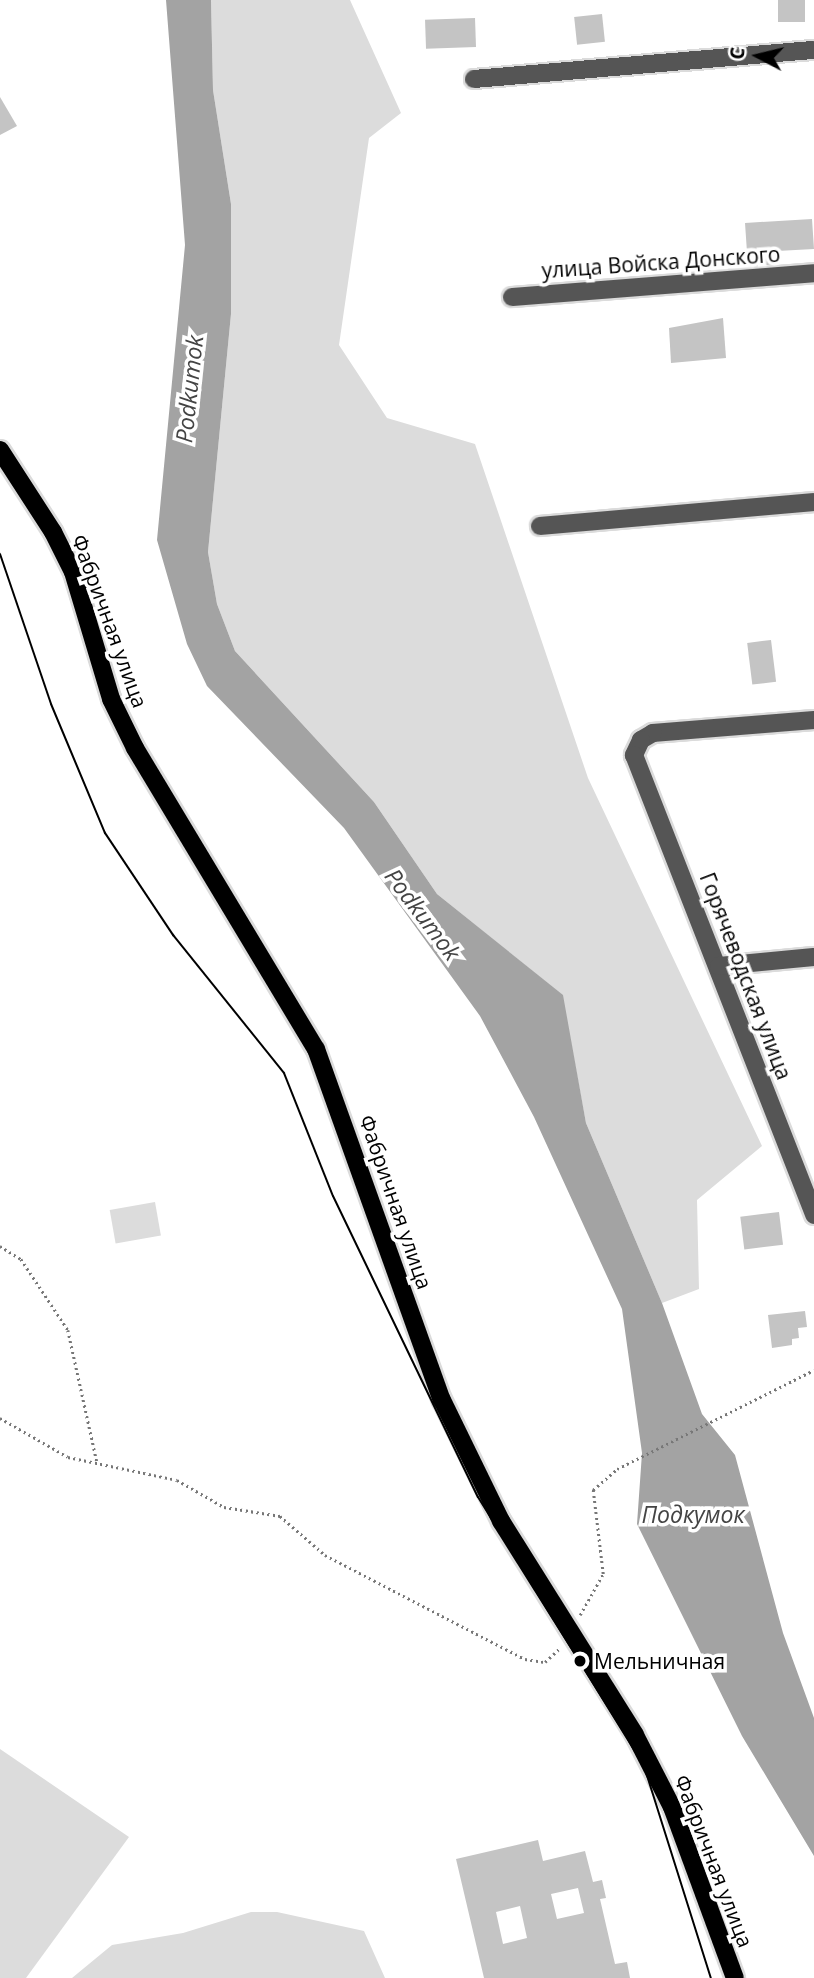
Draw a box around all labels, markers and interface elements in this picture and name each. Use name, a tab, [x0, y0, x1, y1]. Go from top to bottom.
north arrow	[723, 21, 793, 91]
text: С	[724, 46, 751, 61]
street label: улица Войска Донского	[541, 241, 781, 283]
water label: Podkumok	[170, 334, 208, 444]
street label: Фабричная улица	[67, 531, 153, 711]
water label: Podkumok	[379, 863, 467, 965]
street label: Горячеводская улица	[695, 869, 797, 1083]
street label: Фабричная улица	[354, 1112, 438, 1292]
water label: Подкумок	[641, 1500, 745, 1528]
place label: Мельничная	[594, 1648, 725, 1674]
marker: Мельничная	[572, 1653, 588, 1669]
street label: Фабричная улица	[670, 1771, 758, 1951]

